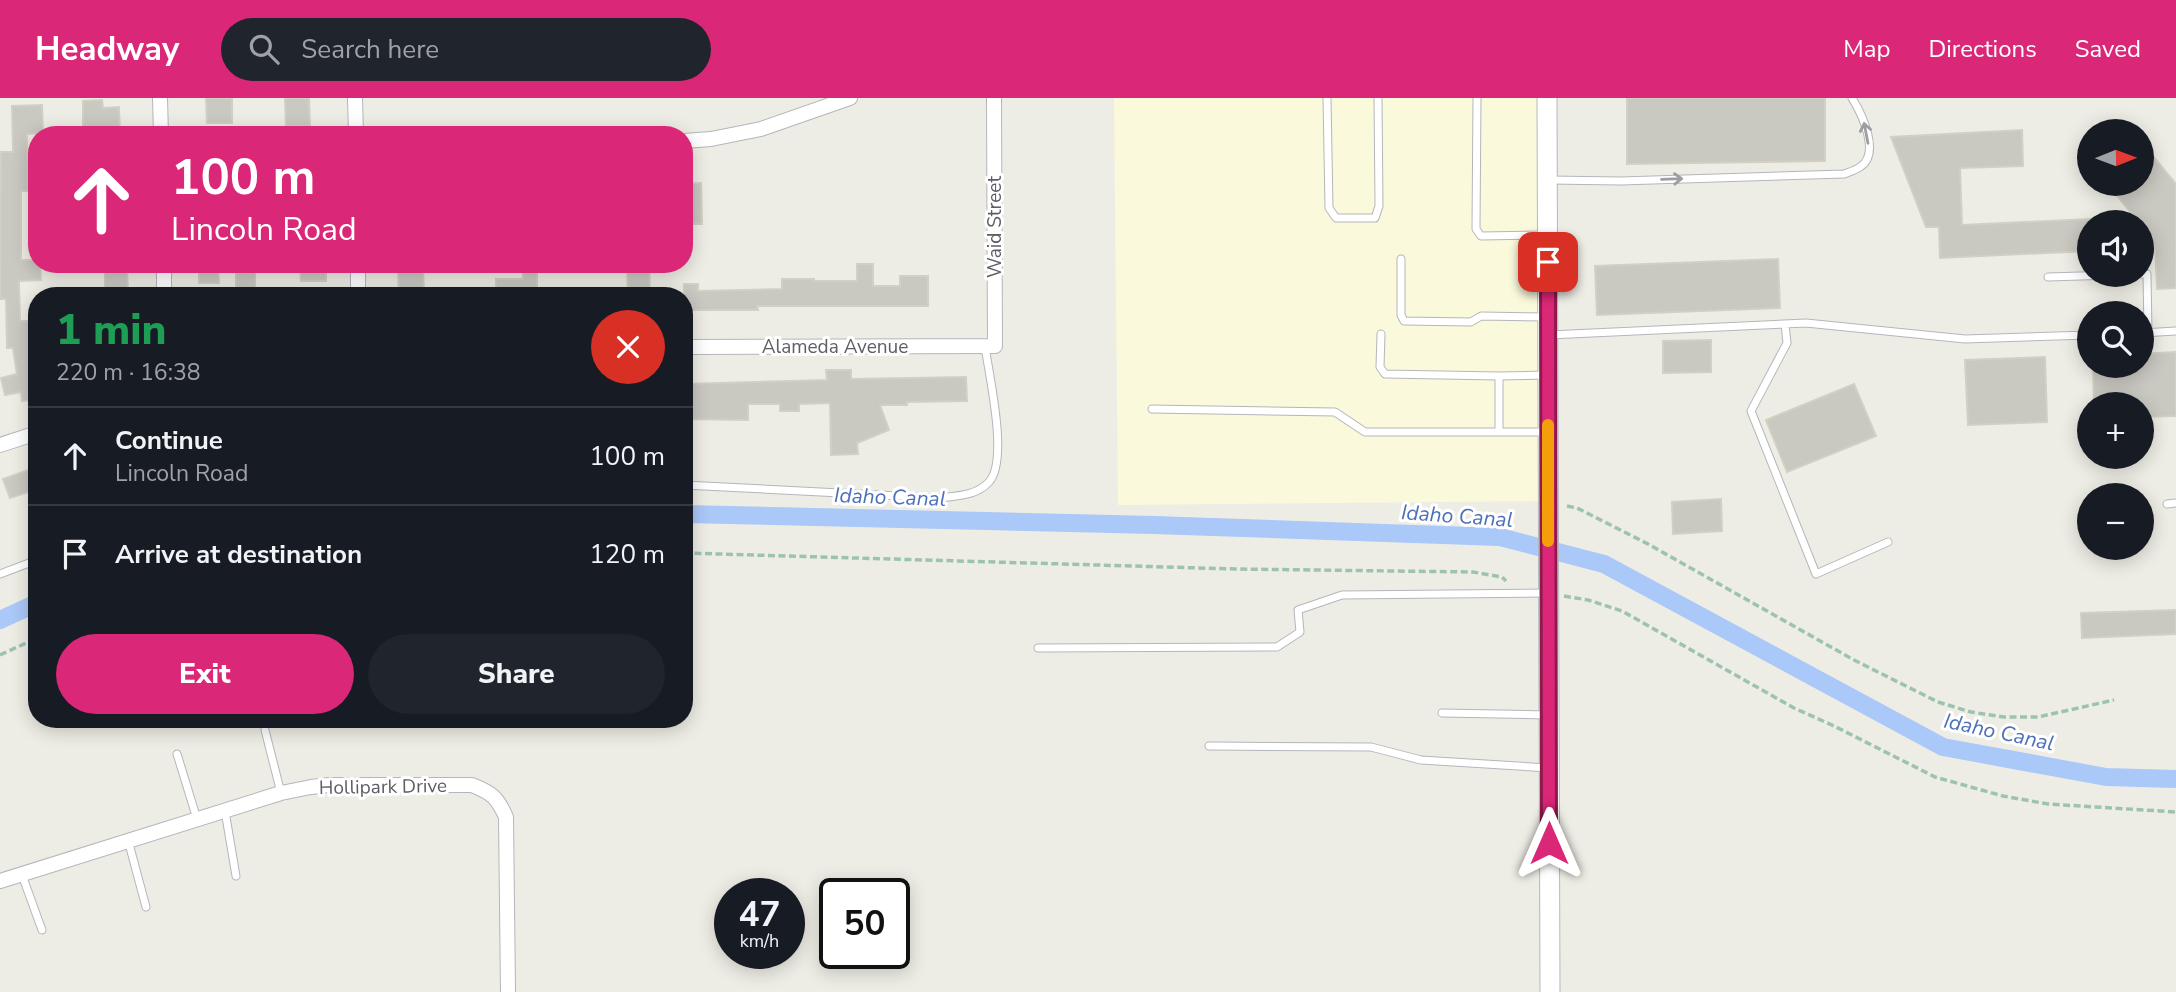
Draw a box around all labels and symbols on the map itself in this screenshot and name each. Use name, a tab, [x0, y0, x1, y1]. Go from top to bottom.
north arrow	[2077, 119, 2154, 196]
one-way arrow	[1859, 122, 1872, 144]
one-way arrow	[1661, 173, 1684, 186]
street label: Waid Street	[982, 176, 1008, 278]
pin	[1518, 232, 1578, 292]
street label: Alameda Avenue	[762, 334, 908, 360]
water label: Idaho Canal	[834, 481, 946, 513]
water label: Idaho Canal	[1400, 498, 1514, 534]
water label: Idaho Canal	[1941, 707, 2057, 757]
street label: Hollipark Drive	[319, 773, 447, 801]
position arrow	[1512, 806, 1586, 880]
speed limit sign: 50	[819, 878, 910, 969]

